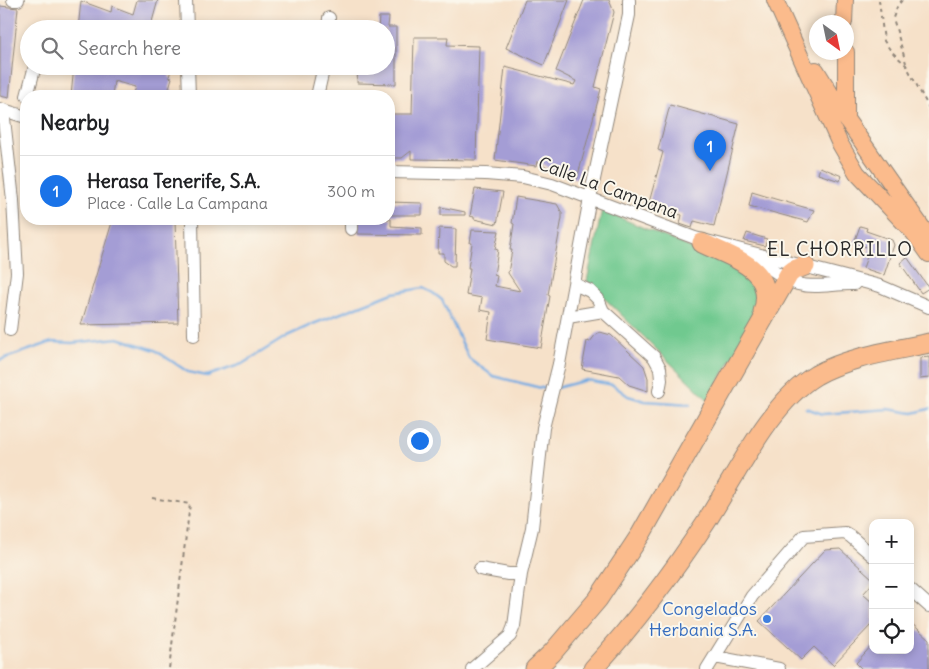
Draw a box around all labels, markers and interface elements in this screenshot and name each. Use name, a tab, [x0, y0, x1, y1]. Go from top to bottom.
north arrow	[809, 15, 854, 60]
search box	[20, 20, 395, 75]
icon: search	[38, 34, 66, 62]
text: Search here	[78, 36, 181, 60]
text: Nearby	[40, 109, 110, 136]
pin: 1	[694, 130, 726, 171]
street label: Calle La Campana	[535, 152, 681, 224]
text: Herasa Tenerife, S.A.	[87, 169, 260, 193]
text: 1	[53, 181, 59, 201]
text: 300 m	[327, 181, 375, 201]
text: Place · Calle La Campana	[87, 193, 268, 213]
district label: EL CHORRILLO	[767, 237, 913, 261]
your location	[407, 428, 433, 454]
map controls	[869, 519, 914, 654]
button: +	[869, 519, 914, 564]
button: −	[869, 564, 914, 609]
place label: Congelados Herbania S.A.	[649, 597, 757, 641]
button: locate	[869, 609, 914, 654]
marker: Congelados Herbania S.A.	[761, 613, 773, 625]

